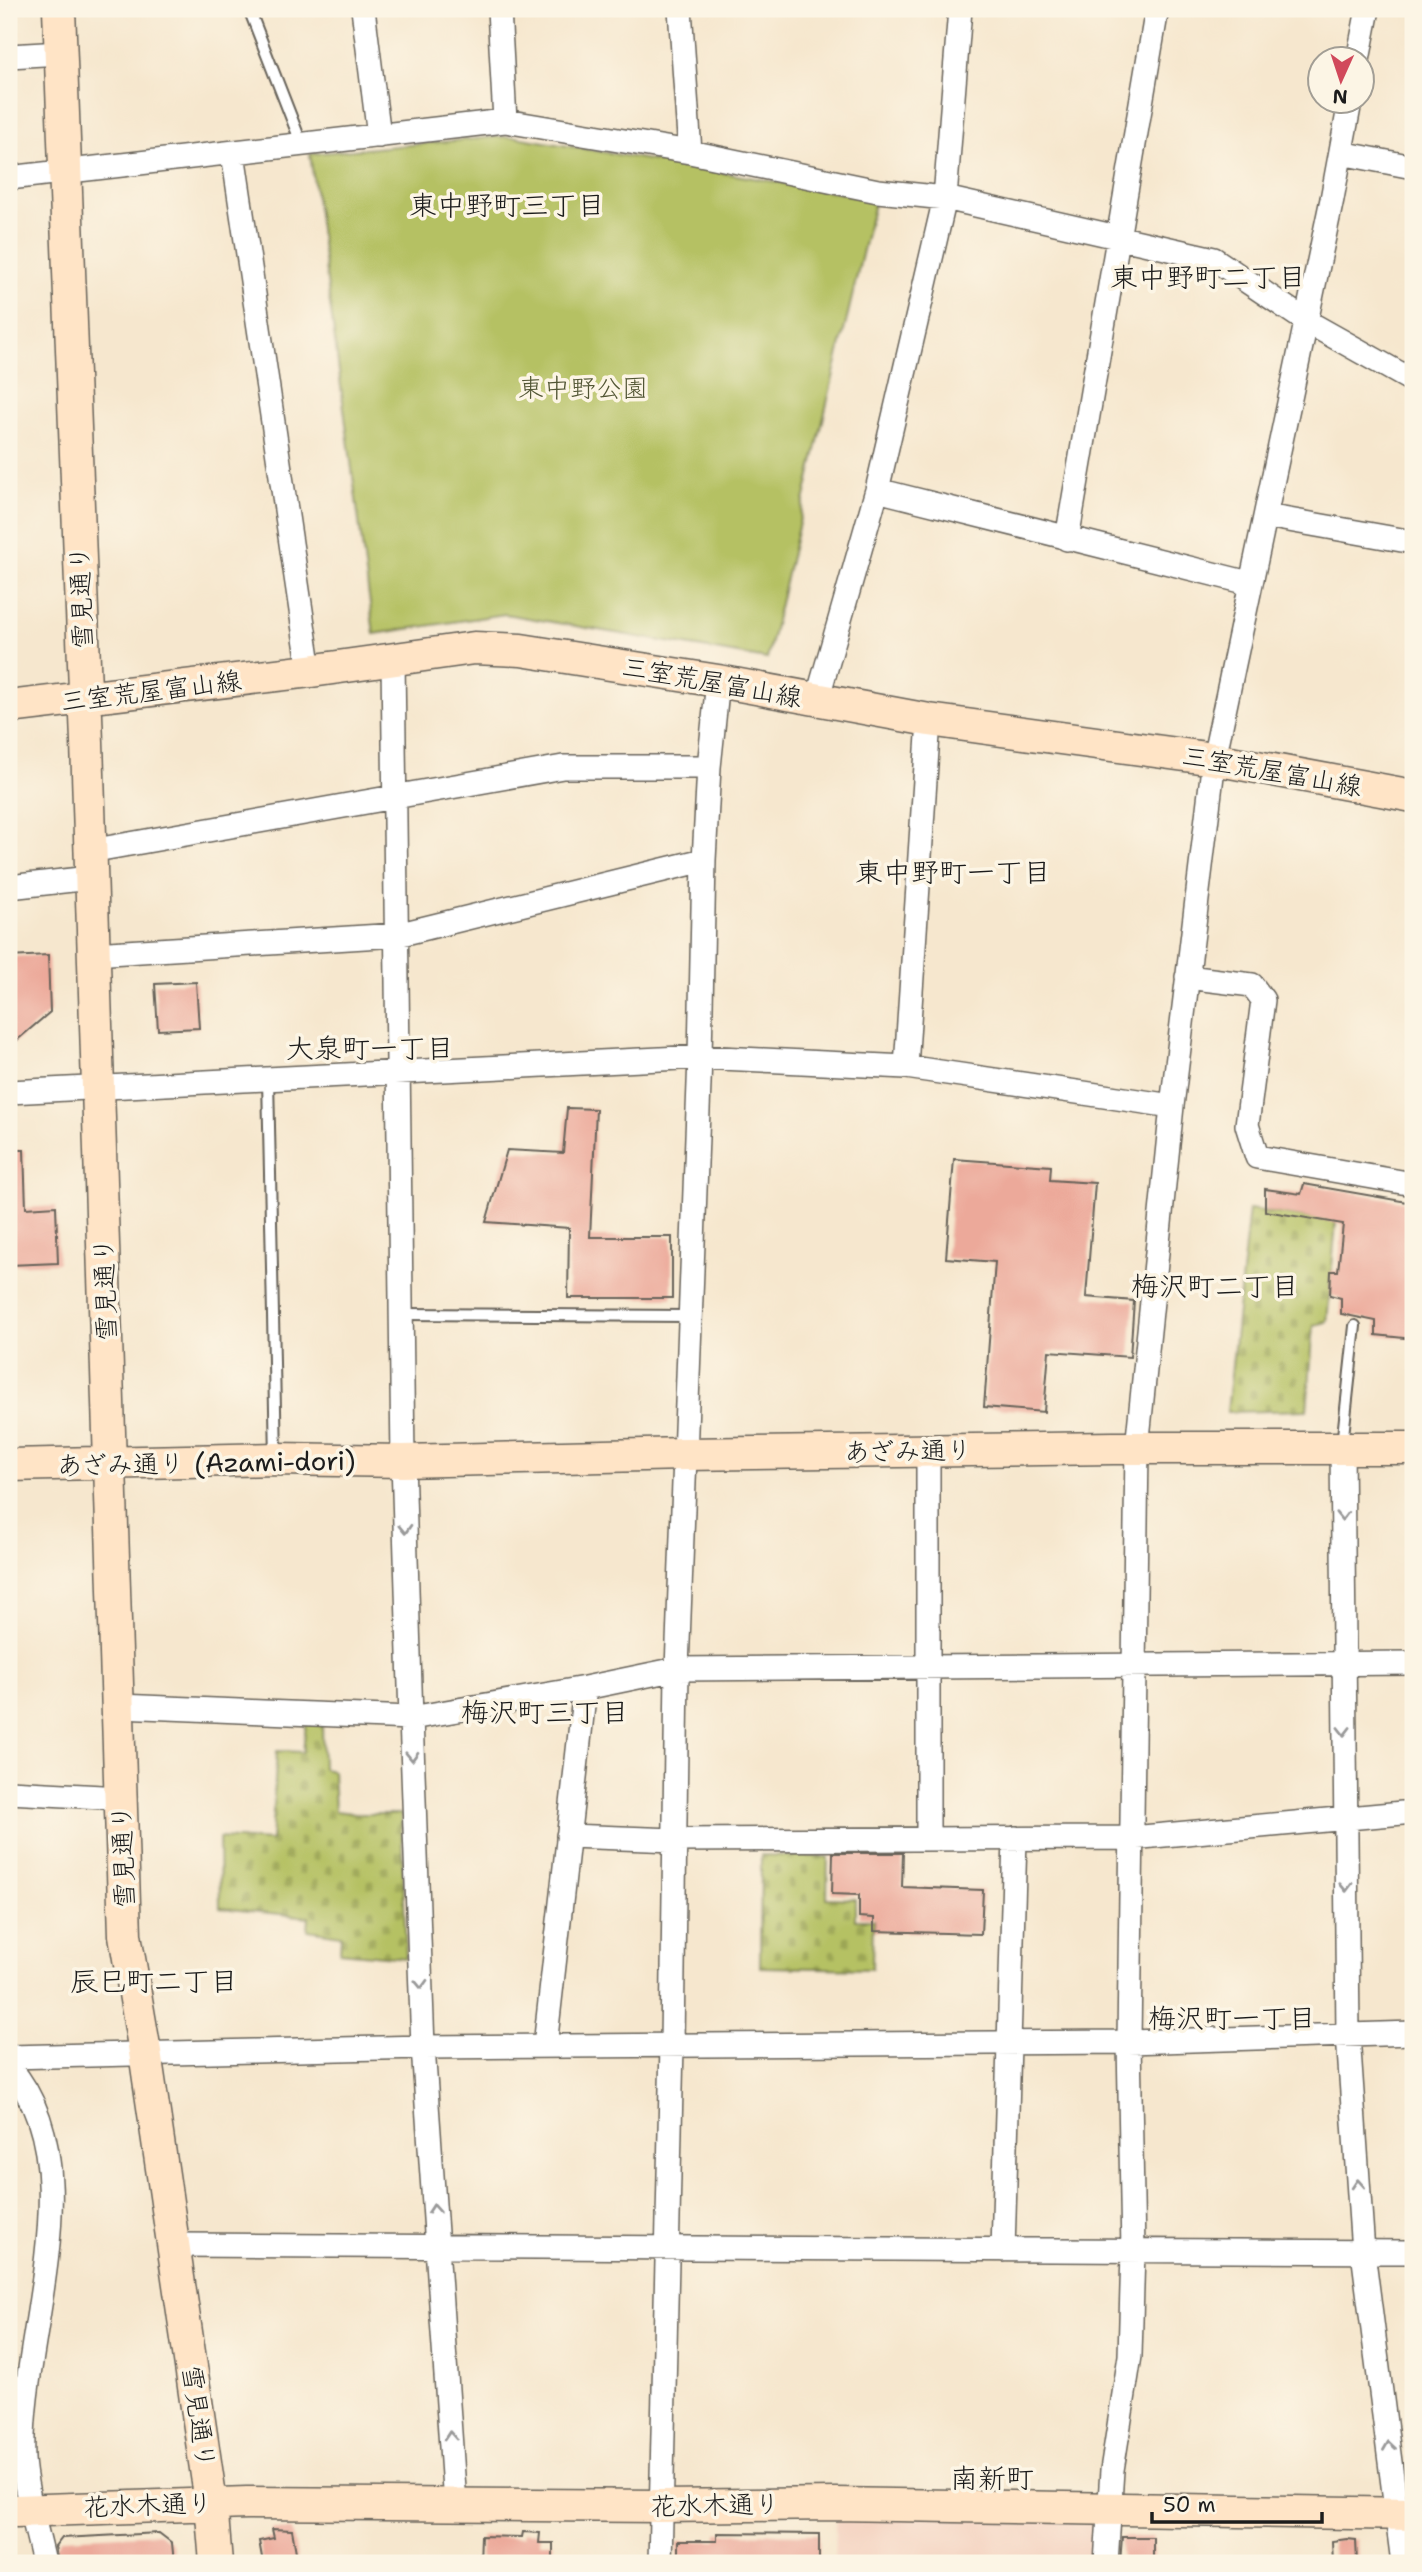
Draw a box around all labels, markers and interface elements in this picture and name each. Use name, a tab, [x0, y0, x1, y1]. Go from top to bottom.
north arrow	[1306, 46, 1376, 116]
text: N	[1332, 84, 1348, 109]
district label: 東中野町三丁目	[409, 186, 605, 224]
district label: 東中野町二丁目	[1110, 258, 1306, 296]
park label: 東中野公園	[518, 370, 648, 405]
street label: 雪見通り	[61, 544, 100, 650]
street label: 三室荒屋富山線	[619, 648, 805, 715]
street label: 三室荒屋富山線	[58, 662, 243, 719]
street label: 三室荒屋富山線	[1179, 737, 1365, 804]
district label: 東中野町一丁目	[855, 853, 1051, 891]
district label: 大泉町一丁目	[286, 1029, 454, 1067]
street label: 雪見通り	[85, 1236, 124, 1342]
district label: 梅沢町二丁目	[1131, 1267, 1299, 1305]
street label: あざみ通り	[843, 1432, 973, 1469]
street label: あざみ通り (Azami-dori)	[56, 1442, 356, 1483]
one-way arrow	[1335, 1511, 1350, 1522]
one-way arrow	[397, 1524, 413, 1535]
district label: 梅沢町三丁目	[461, 1693, 629, 1731]
one-way arrow	[1336, 1726, 1352, 1737]
one-way arrow	[405, 1751, 420, 1762]
street label: 雪見通り	[103, 1803, 142, 1909]
one-way arrow	[1339, 1881, 1354, 1892]
district label: 辰巳町二丁目	[70, 1962, 238, 2000]
one-way arrow	[413, 1979, 428, 1990]
district label: 梅沢町一丁目	[1148, 1999, 1316, 2037]
one-way arrow	[1351, 2178, 1366, 2189]
one-way arrow	[426, 2204, 441, 2215]
street label: 雪見通り	[175, 2363, 224, 2471]
one-way arrow	[443, 2431, 458, 2442]
one-way arrow	[1381, 2440, 1396, 2452]
district label: 南新町	[950, 2459, 1034, 2497]
scale bar	[1152, 2481, 1322, 2525]
street label: 花水木通り	[82, 2485, 214, 2524]
street label: 花水木通り	[650, 2486, 780, 2523]
text: 50 m	[1163, 2491, 1216, 2519]

